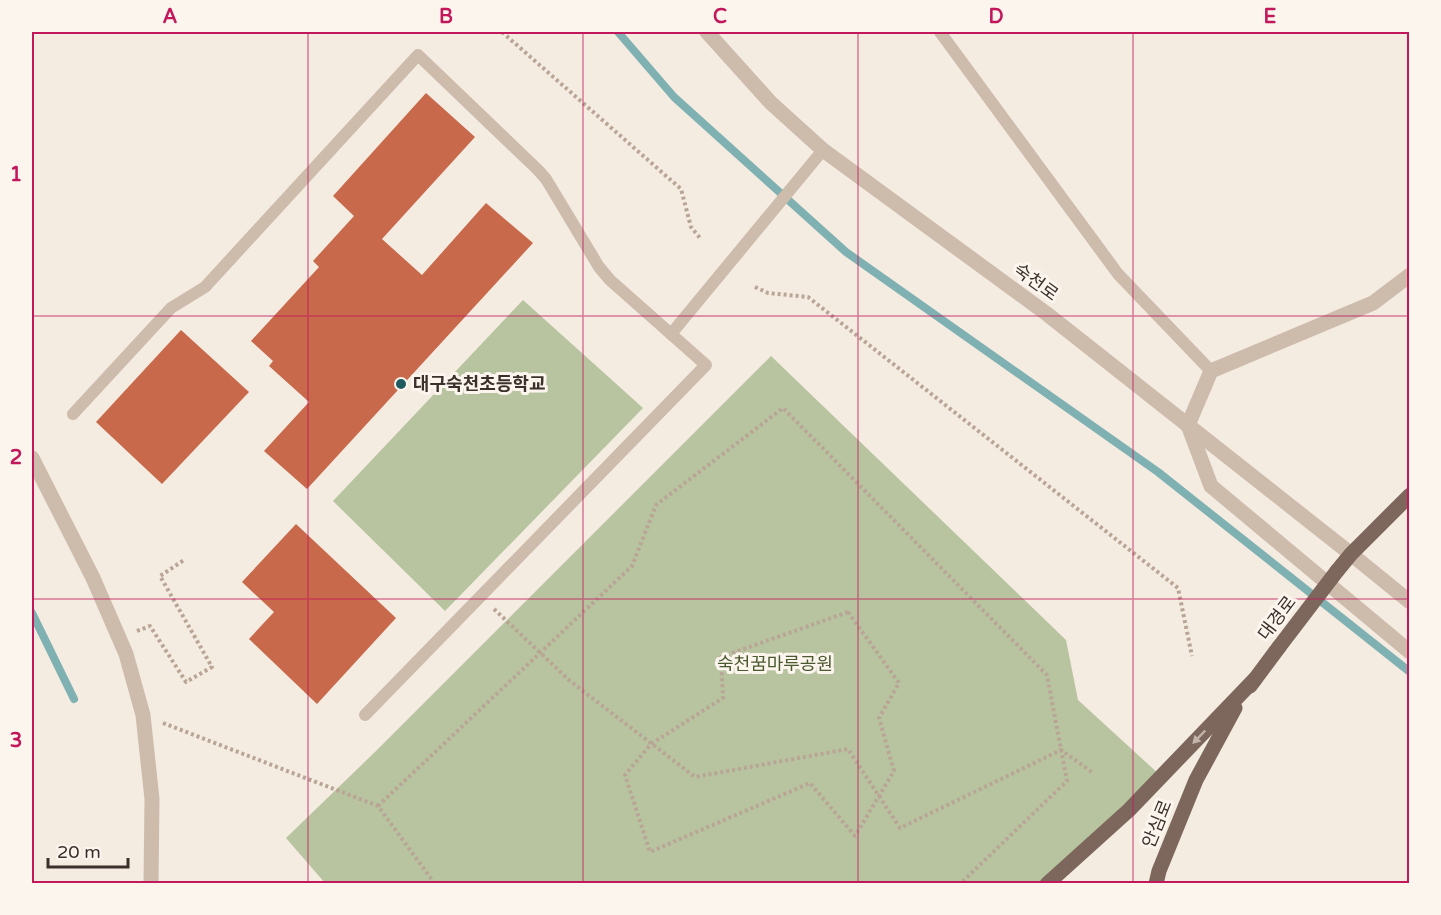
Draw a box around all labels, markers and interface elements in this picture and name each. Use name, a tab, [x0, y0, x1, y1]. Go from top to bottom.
text: A	[163, 5, 178, 29]
text: B	[439, 5, 453, 29]
text: C	[713, 5, 727, 29]
text: D	[988, 5, 1004, 29]
text: E	[1264, 5, 1277, 29]
text: 1	[10, 163, 22, 187]
street label: 숙천로	[1009, 258, 1063, 306]
place label: 대구숙천초등학교	[413, 373, 545, 395]
marker: 대구숙천초등학교	[394, 377, 408, 391]
text: 2	[10, 446, 22, 470]
street label: 대경로	[1253, 592, 1301, 644]
park label: 숙천꿈마루공원	[717, 653, 833, 675]
text: 3	[10, 729, 22, 753]
one-way arrow	[1193, 729, 1207, 743]
street label: 안심로	[1137, 797, 1177, 851]
scale bar	[48, 831, 128, 869]
text: 20 m	[57, 841, 101, 863]

